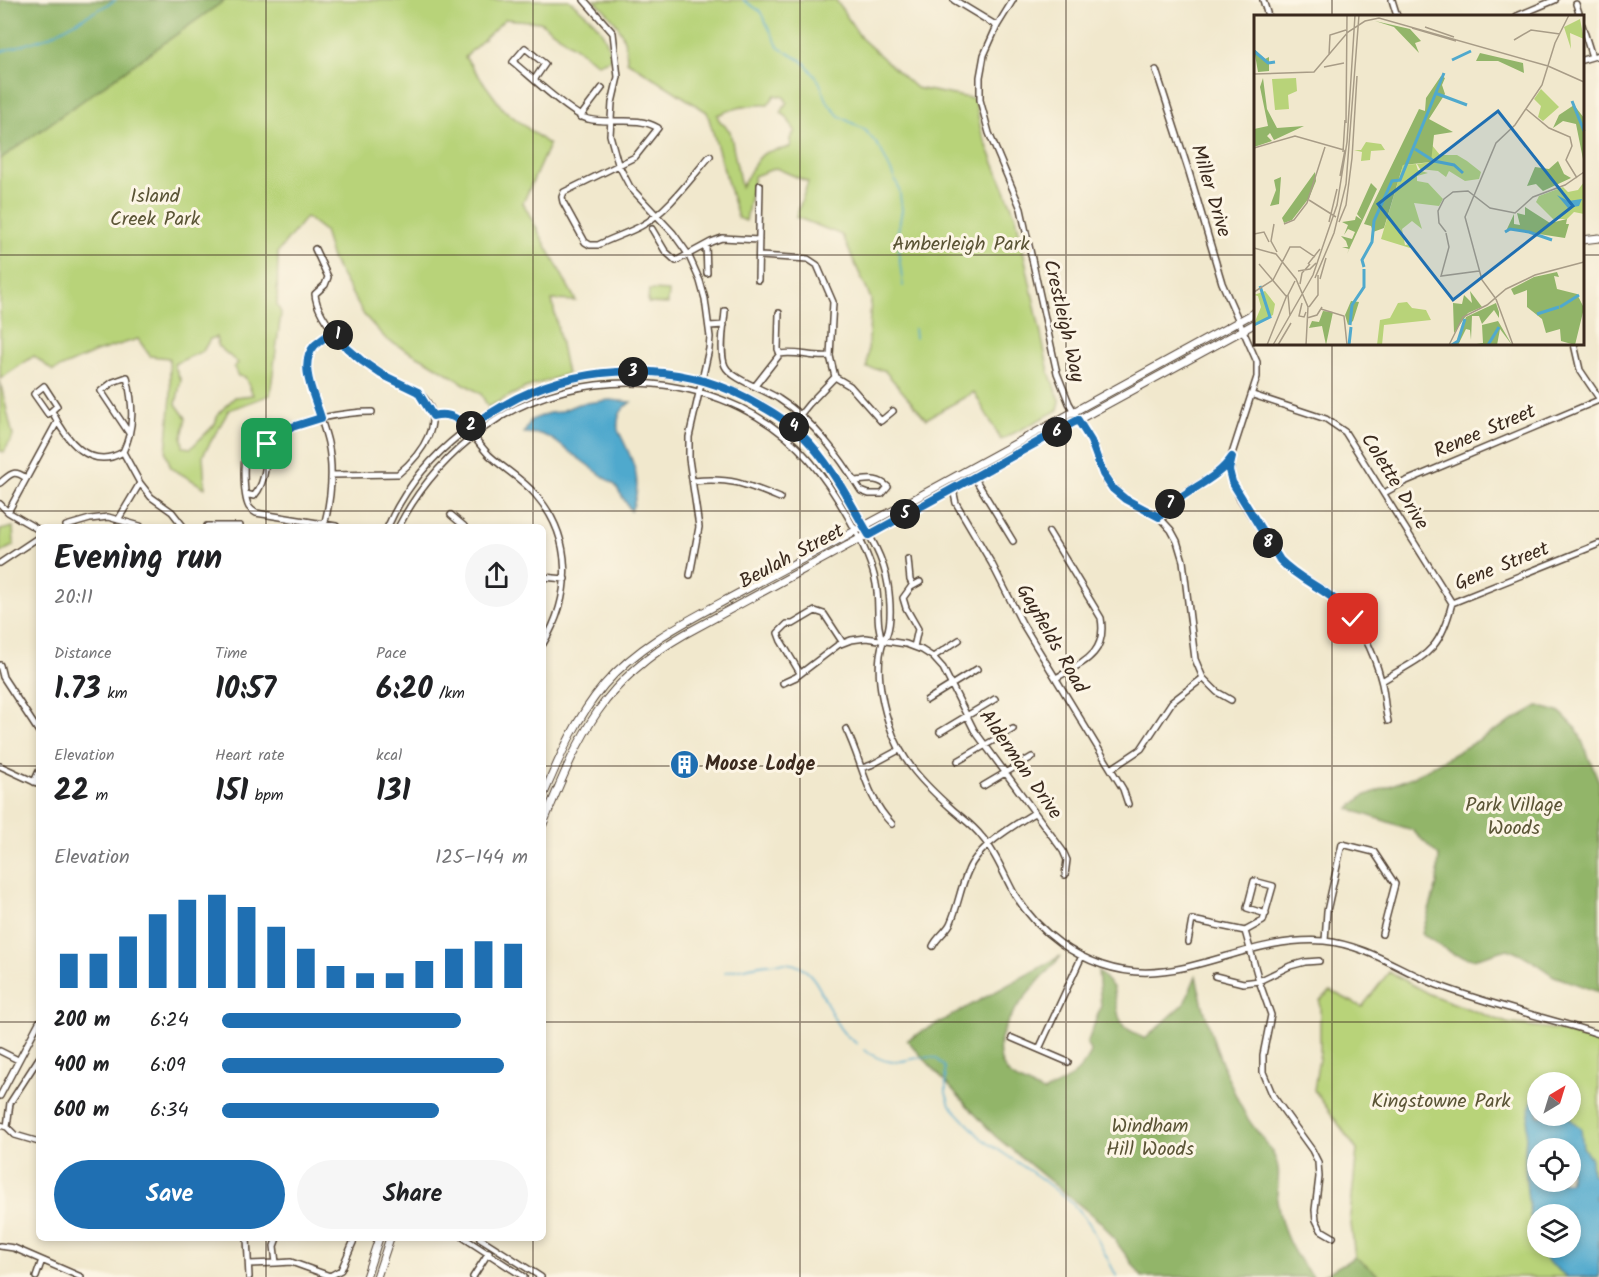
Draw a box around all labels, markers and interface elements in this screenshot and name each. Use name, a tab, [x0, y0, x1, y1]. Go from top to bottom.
inset map	[1254, 15, 1584, 345]
street label: Miller Drive	[1181, 141, 1239, 241]
park label: Island Creek Park	[110, 181, 201, 236]
park label: Amberleigh Park	[892, 229, 1030, 261]
street label: Crestleigh Way	[1033, 256, 1093, 386]
pin: 1	[323, 320, 353, 350]
text: 1	[336, 322, 340, 347]
pin: 3	[618, 357, 648, 387]
text: 3	[629, 359, 637, 384]
street label: Renee Street	[1429, 396, 1541, 468]
pin: 2	[456, 411, 486, 441]
pin: 4	[779, 412, 809, 442]
text: 2	[466, 413, 476, 438]
text: 4	[790, 414, 798, 439]
pin: 6	[1042, 417, 1072, 447]
pin	[241, 418, 292, 469]
text: 6	[1053, 419, 1061, 444]
icon: arrive	[250, 427, 283, 460]
street label: Colette Drive	[1352, 427, 1436, 537]
pin: 7	[1155, 489, 1185, 519]
text: 7	[1166, 491, 1174, 516]
pin: 5	[890, 499, 920, 529]
text: 5	[901, 501, 909, 526]
street label: Beulah Street	[734, 516, 851, 598]
pin: 8	[1253, 528, 1283, 558]
text: 8	[1263, 530, 1273, 555]
text: Evening run	[54, 533, 222, 586]
street label: Gene Street	[1450, 533, 1554, 600]
button: share	[465, 544, 528, 607]
street label: Gayfields Road	[1007, 578, 1096, 701]
text: 20:11	[54, 582, 93, 614]
pin	[1327, 593, 1378, 644]
icon: check	[1336, 602, 1369, 635]
text: Distance	[54, 641, 112, 666]
text: Time	[215, 641, 247, 666]
text: Pace	[376, 641, 407, 666]
text: 1.73	[54, 666, 101, 714]
text: 10:57	[215, 666, 276, 714]
text: 6:20	[376, 666, 433, 714]
text: km	[101, 681, 127, 706]
text: /km	[433, 681, 465, 706]
street label: Alderman Drive	[970, 703, 1070, 827]
text: Elevation	[54, 743, 115, 768]
text: Heart rate	[215, 743, 285, 768]
text: kcal	[376, 743, 402, 768]
building icon: Moose Lodge	[668, 749, 700, 781]
place label: Moose Lodge	[705, 749, 816, 781]
text: 22	[54, 768, 89, 816]
text: 151	[215, 768, 248, 816]
text: 131	[376, 768, 411, 816]
text: m	[89, 783, 108, 808]
text: bpm	[248, 783, 284, 808]
park label: Park Village Woods	[1465, 790, 1563, 845]
text: Elevation	[54, 842, 130, 874]
text: 125–144 m	[435, 842, 528, 874]
text: 200 m	[54, 1005, 110, 1037]
text: 6:24	[150, 1005, 189, 1037]
text: 400 m	[54, 1050, 110, 1082]
text: 6:09	[150, 1050, 186, 1082]
north arrow	[1527, 1072, 1581, 1126]
map controls	[1527, 1072, 1581, 1258]
park label: Kingstowne Park	[1371, 1086, 1511, 1118]
text: 600 m	[54, 1095, 109, 1127]
text: 6:34	[150, 1095, 188, 1127]
park label: Windham Hill Woods	[1106, 1111, 1195, 1166]
button: locate	[1527, 1138, 1581, 1192]
button: Save	[54, 1160, 285, 1229]
button: Share	[297, 1160, 528, 1229]
button: layers	[1527, 1204, 1581, 1258]

